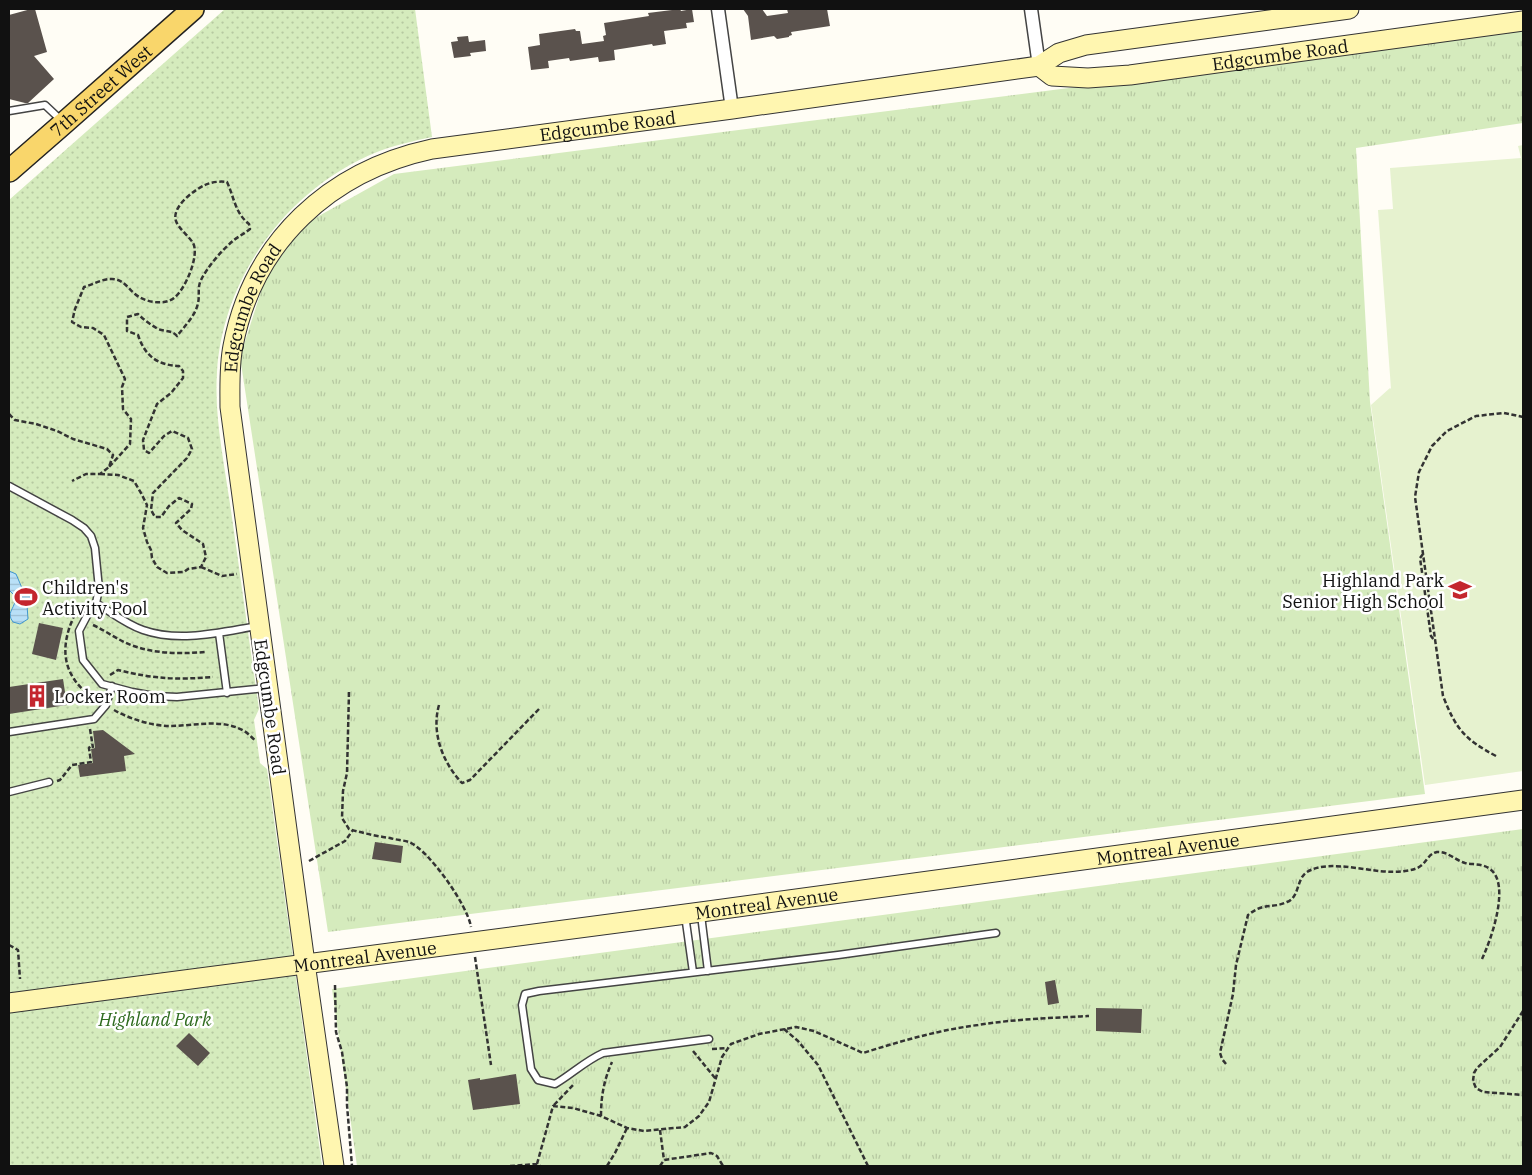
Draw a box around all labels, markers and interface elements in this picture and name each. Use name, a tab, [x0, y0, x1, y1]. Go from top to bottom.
street label: Edgcumbe Road	[1210, 34, 1350, 75]
street label: 7th Street West	[45, 39, 157, 142]
street label: Edgcumbe Road	[538, 105, 677, 146]
street label: Edgcumbe Road	[219, 239, 286, 373]
place label: Highland Park Senior High School	[1282, 569, 1444, 613]
place label: Children's Activity Pool	[42, 576, 148, 620]
school or university icon: Highland Park Senior High School	[1447, 577, 1473, 603]
sports icon: Children's Activity Pool	[13, 584, 39, 610]
street label: Edgcumbe Road	[249, 637, 291, 777]
building icon: Locker Room	[24, 683, 50, 709]
place label: Locker Room	[54, 685, 166, 708]
street label: Montreal Avenue	[1095, 827, 1241, 870]
street label: Montreal Avenue	[693, 882, 839, 924]
street label: Montreal Avenue	[292, 935, 438, 977]
park label: Highland Park	[97, 1008, 212, 1031]

